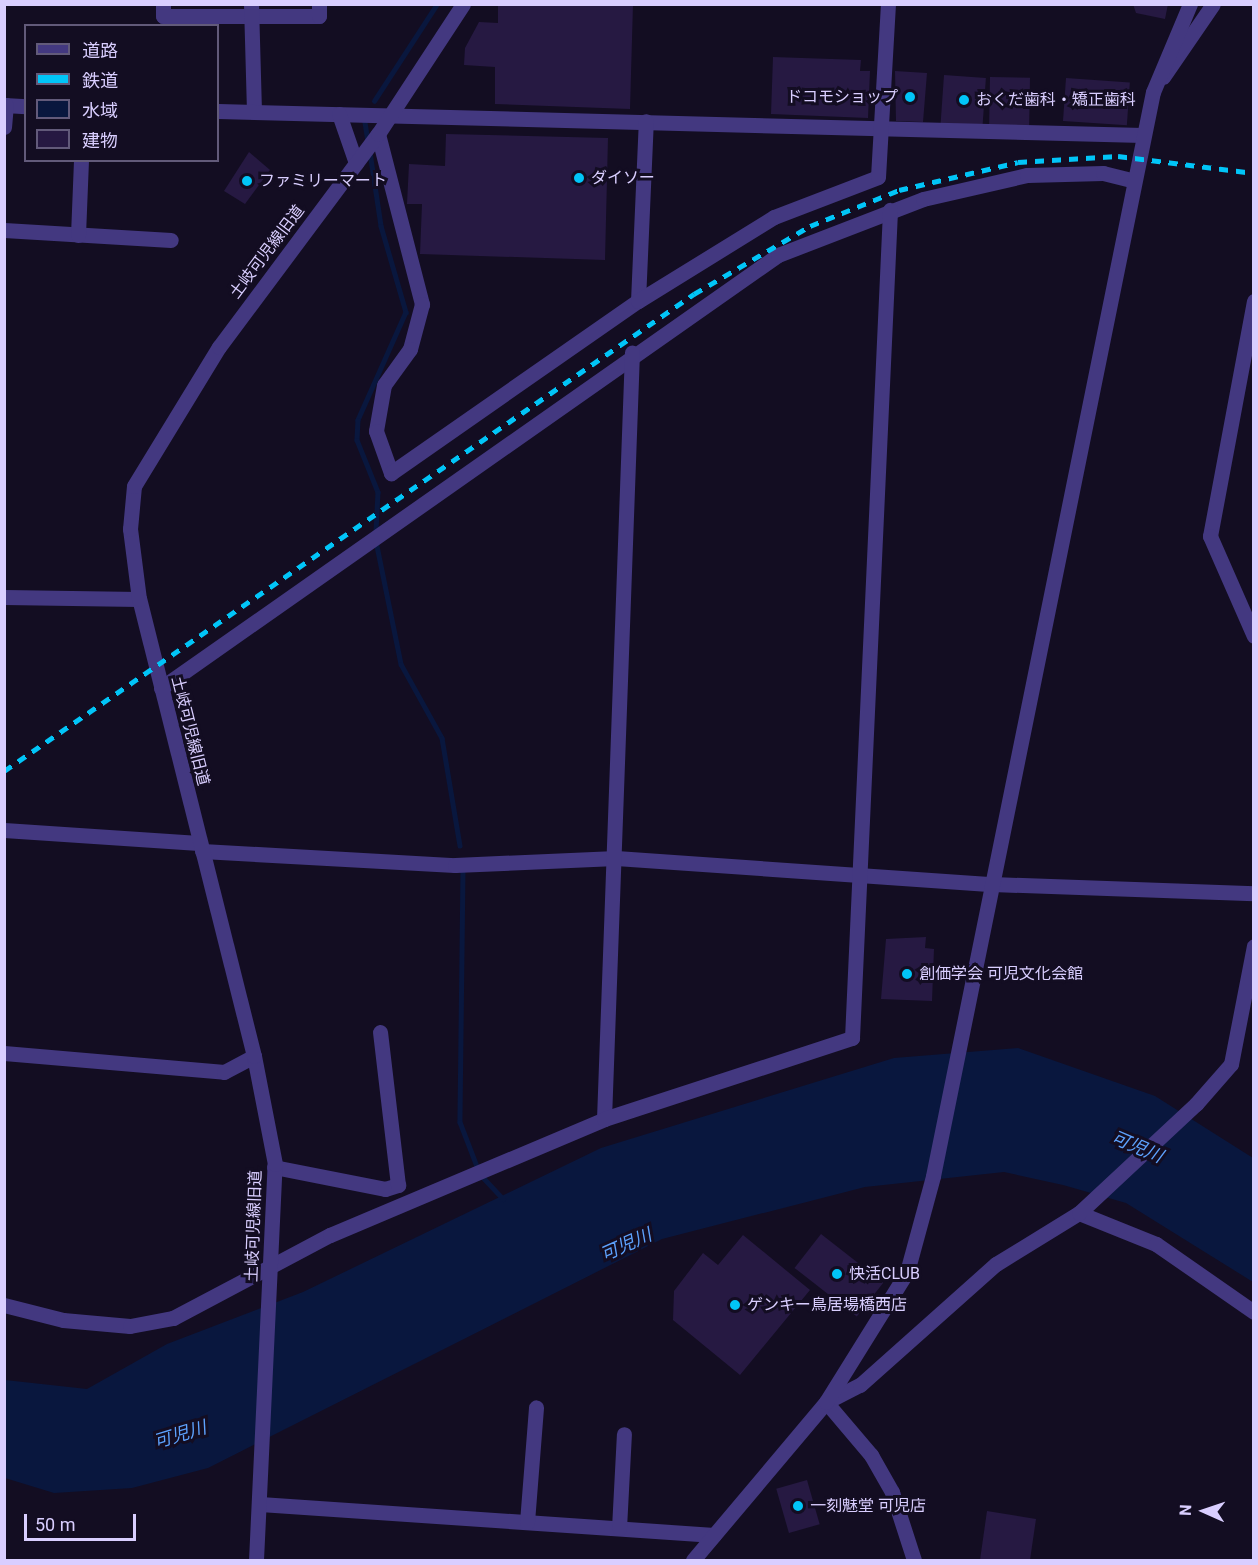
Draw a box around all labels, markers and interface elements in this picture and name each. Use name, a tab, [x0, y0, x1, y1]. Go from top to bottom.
legend	[24, 24, 219, 162]
text: 道路	[82, 40, 118, 61]
text: 鉄道	[82, 70, 118, 91]
place label: ドコモショップ	[786, 87, 898, 107]
marker: ドコモショップ	[903, 90, 917, 104]
place label: おくだ歯科・矯正歯科	[976, 90, 1136, 110]
marker: おくだ歯科・矯正歯科	[957, 93, 971, 107]
text: 水域	[82, 100, 118, 121]
text: 建物	[82, 130, 118, 151]
place label: ダイソー	[591, 168, 655, 188]
place label: ファミリーマート	[259, 171, 387, 191]
marker: ダイソー	[572, 171, 586, 185]
marker: ファミリーマート	[240, 174, 254, 188]
street label: 土岐可児線旧道	[226, 201, 308, 303]
street label: 土岐可児線旧道	[167, 674, 213, 788]
place label: 創価学会 可児文化会館	[919, 964, 1083, 984]
marker: 創価学会 可児文化会館	[900, 967, 914, 981]
water label: 可児川	[1108, 1127, 1166, 1167]
street label: 土岐可児線旧道	[242, 1170, 266, 1282]
water label: 可児川	[597, 1224, 655, 1266]
place label: 快活CLUB	[849, 1264, 920, 1284]
marker: 快活CLUB	[830, 1267, 844, 1281]
place label: ゲンキー鳥居場橋西店	[747, 1295, 907, 1315]
marker: ゲンキー鳥居場橋西店	[728, 1298, 742, 1312]
water label: 可児川	[151, 1417, 209, 1453]
north arrow	[1174, 1481, 1234, 1541]
place label: 一刻魅堂 可児店	[810, 1496, 926, 1516]
marker: 一刻魅堂 可児店	[791, 1499, 805, 1513]
scale bar	[27, 1502, 140, 1540]
text: N	[1176, 1504, 1195, 1516]
text: 50 m	[35, 1514, 75, 1535]

